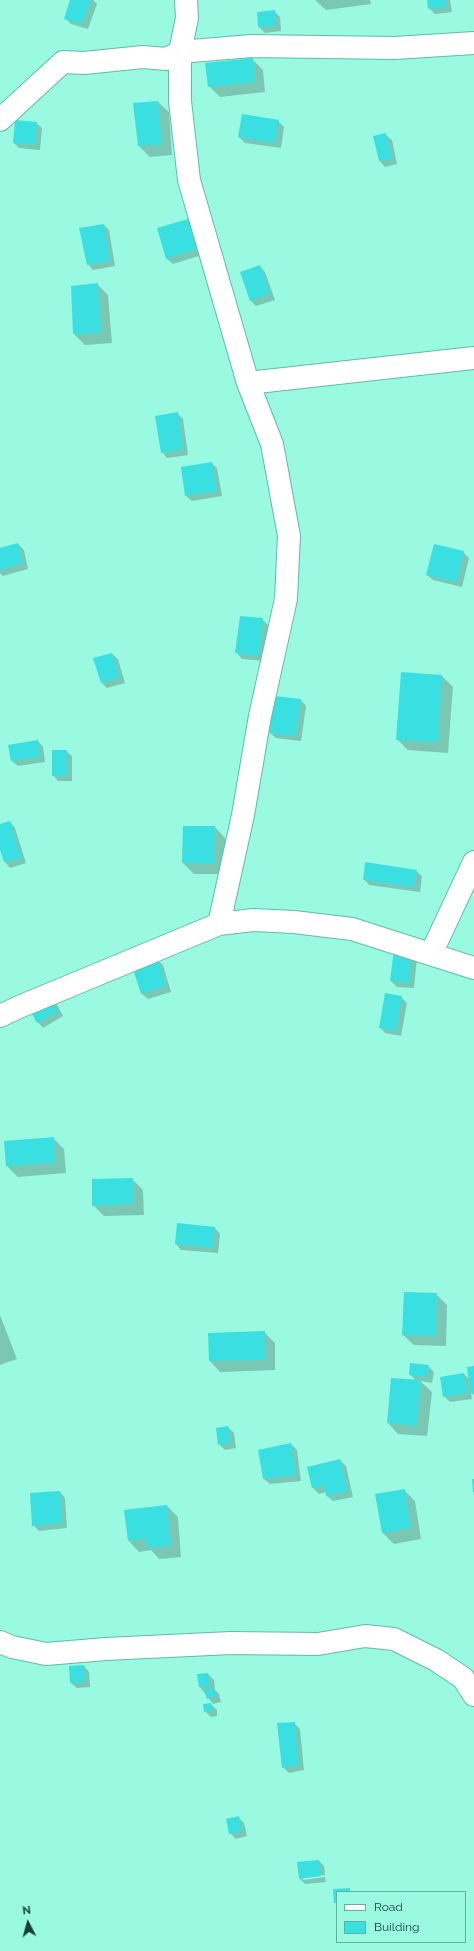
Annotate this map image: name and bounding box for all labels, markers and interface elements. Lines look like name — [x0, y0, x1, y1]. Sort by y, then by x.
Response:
legend — [336, 1891, 466, 1943]
text: Road — [374, 1900, 403, 1914]
north arrow — [8, 1903, 48, 1943]
text: N — [22, 1904, 32, 1917]
text: Building — [374, 1920, 420, 1934]

